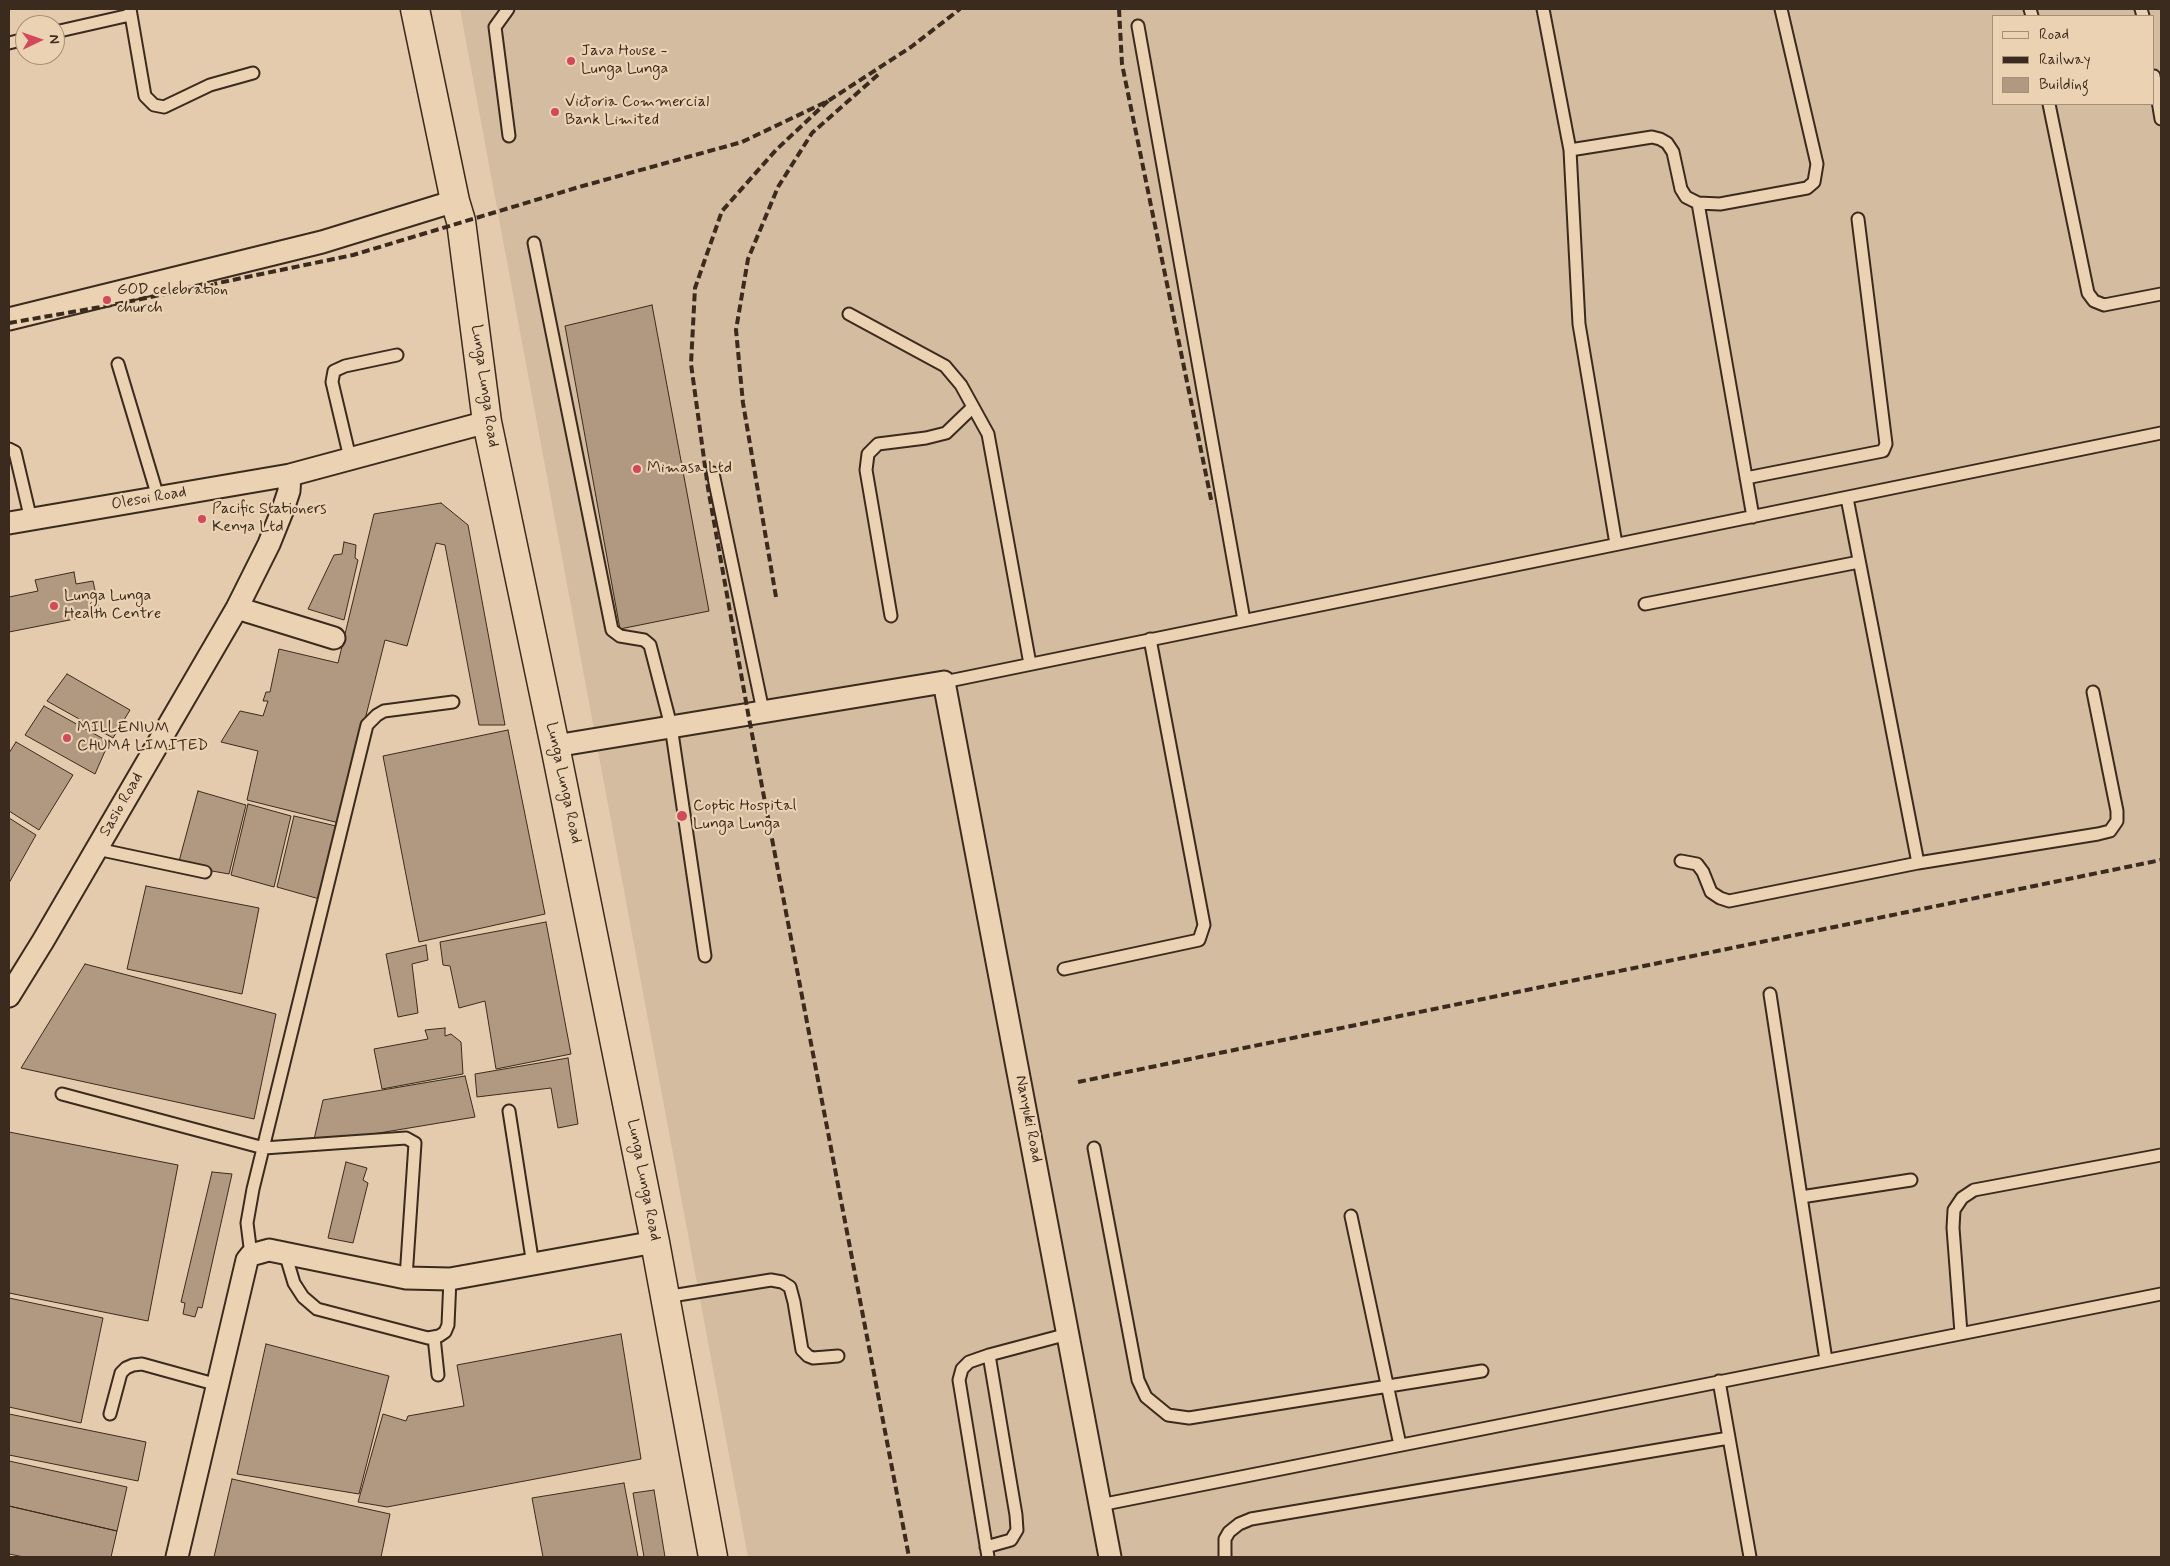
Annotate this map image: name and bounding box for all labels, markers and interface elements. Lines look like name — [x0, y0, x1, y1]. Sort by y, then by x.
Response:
north arrow — [15, 15, 65, 65]
legend — [1992, 15, 2155, 105]
text: Road — [2039, 25, 2069, 45]
text: N — [45, 34, 63, 44]
place label: Java House - Lunga Lunga — [581, 42, 668, 80]
text: Railway — [2039, 50, 2091, 70]
marker: Java House - Lunga Lunga — [565, 55, 577, 67]
text: Building — [2039, 75, 2089, 95]
place label: Victoria Commercial Bank Limited — [565, 93, 709, 131]
marker: Victoria Commercial Bank Limited — [549, 106, 561, 118]
place label: GOD celebration church — [117, 281, 228, 319]
marker: GOD celebration church — [101, 294, 113, 306]
street label: Lunga Lunga Road — [466, 323, 502, 449]
place label: Mimasa Ltd — [647, 459, 732, 479]
marker: Mimasa Ltd — [631, 463, 643, 475]
street label: Olesoi Road — [110, 483, 188, 515]
place label: Pacific Stationers Kenya Ltd — [212, 500, 327, 538]
marker: Pacific Stationers Kenya Ltd — [196, 513, 208, 525]
place label: Lunga Lunga Health Centre — [64, 587, 161, 625]
marker: Lunga Lunga Health Centre — [48, 600, 60, 612]
place label: MILLENIUM CHUMA LIMITED — [77, 719, 208, 757]
street label: Lunga Lunga Road — [541, 720, 585, 846]
marker: MILLENIUM CHUMA LIMITED — [61, 732, 73, 744]
street label: Sasio Road — [96, 770, 148, 840]
place label: Coptic Hospital Lunga Lunga — [693, 797, 796, 835]
marker: Coptic Hospital Lunga Lunga — [675, 809, 689, 823]
street label: Nanyuki Road — [1010, 1074, 1046, 1164]
street label: Lunga Lunga Road — [622, 1117, 664, 1243]

